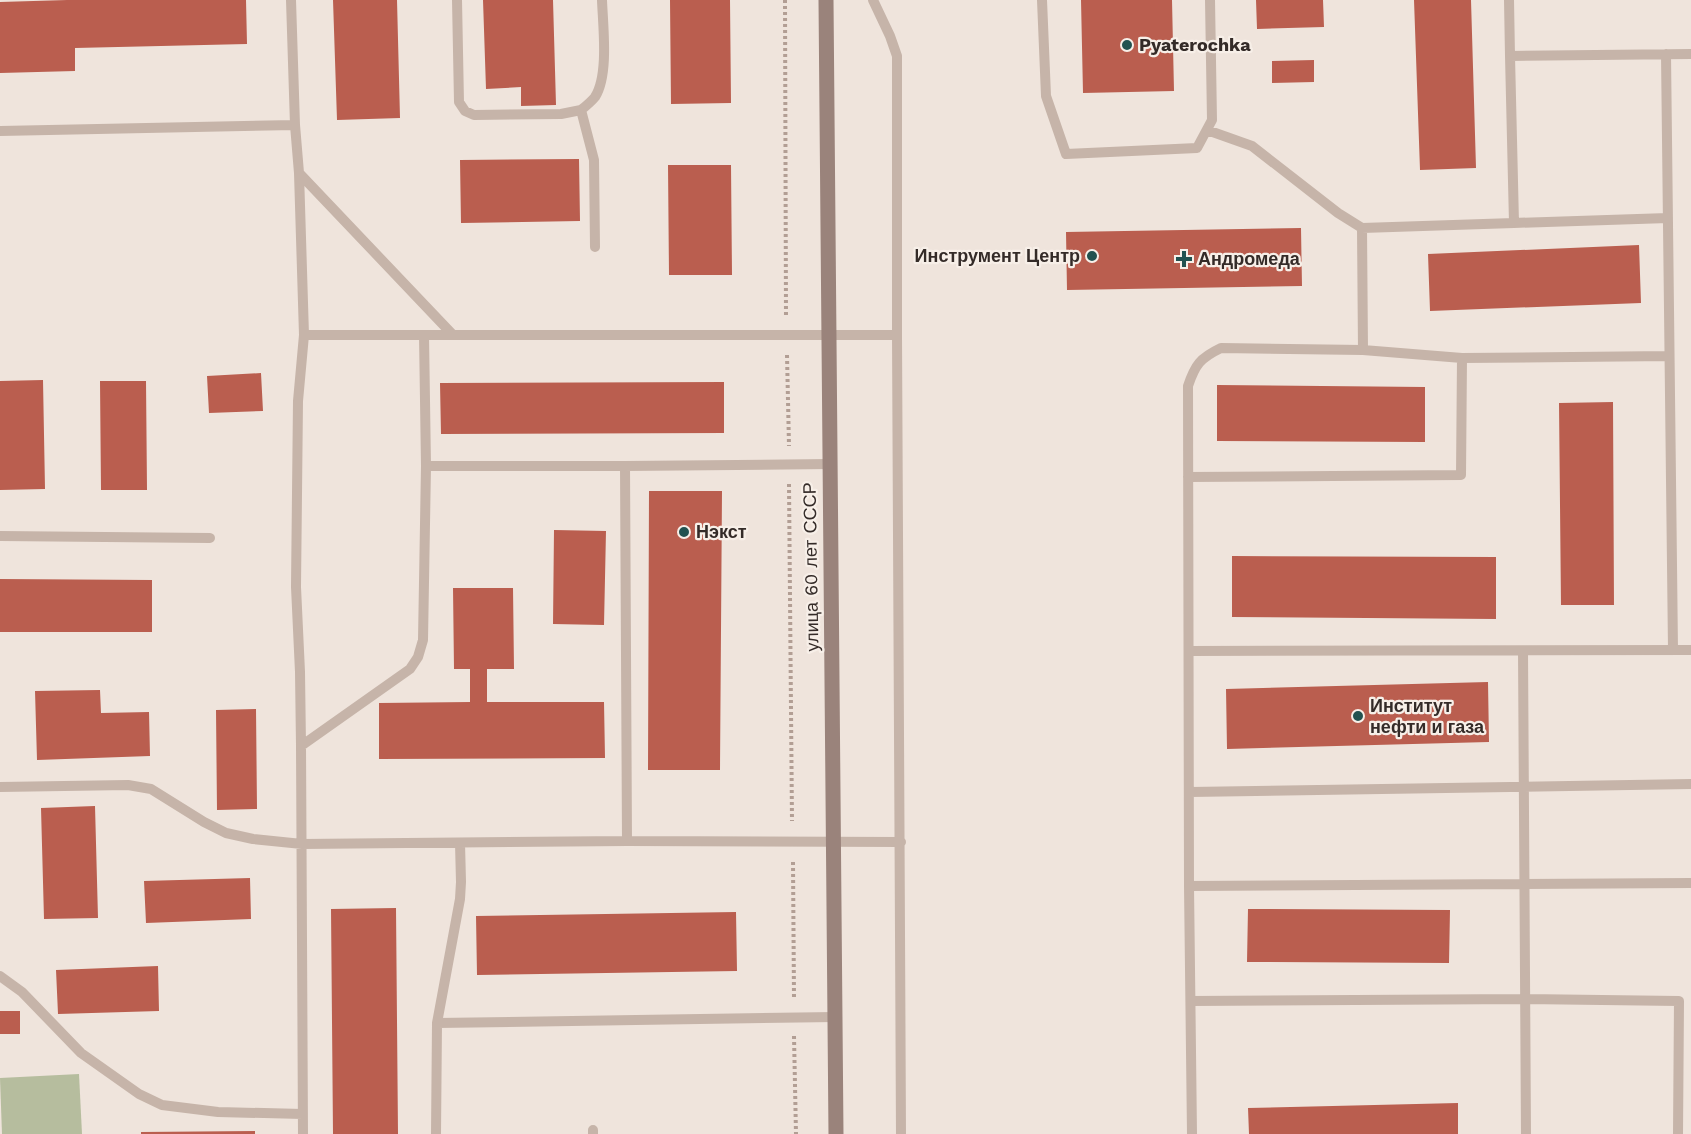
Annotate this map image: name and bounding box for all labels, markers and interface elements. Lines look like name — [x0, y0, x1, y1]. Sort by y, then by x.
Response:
place label: Pyaterochka — [1139, 34, 1251, 55]
marker: Pyaterochka — [1120, 38, 1134, 52]
place label: Инструмент Центр — [915, 245, 1080, 266]
place label: Андромеда — [1198, 248, 1301, 269]
marker: Инструмент Центр — [1085, 249, 1099, 263]
marker: Андромеда — [1175, 250, 1193, 268]
street label: улица 60 лет СССР — [799, 482, 822, 652]
place label: Нэкст — [696, 521, 747, 542]
marker: Нэкст — [677, 525, 691, 539]
place label: Институт нефти и газа — [1370, 695, 1485, 737]
marker: Институт нефти и газа — [1351, 709, 1365, 723]

